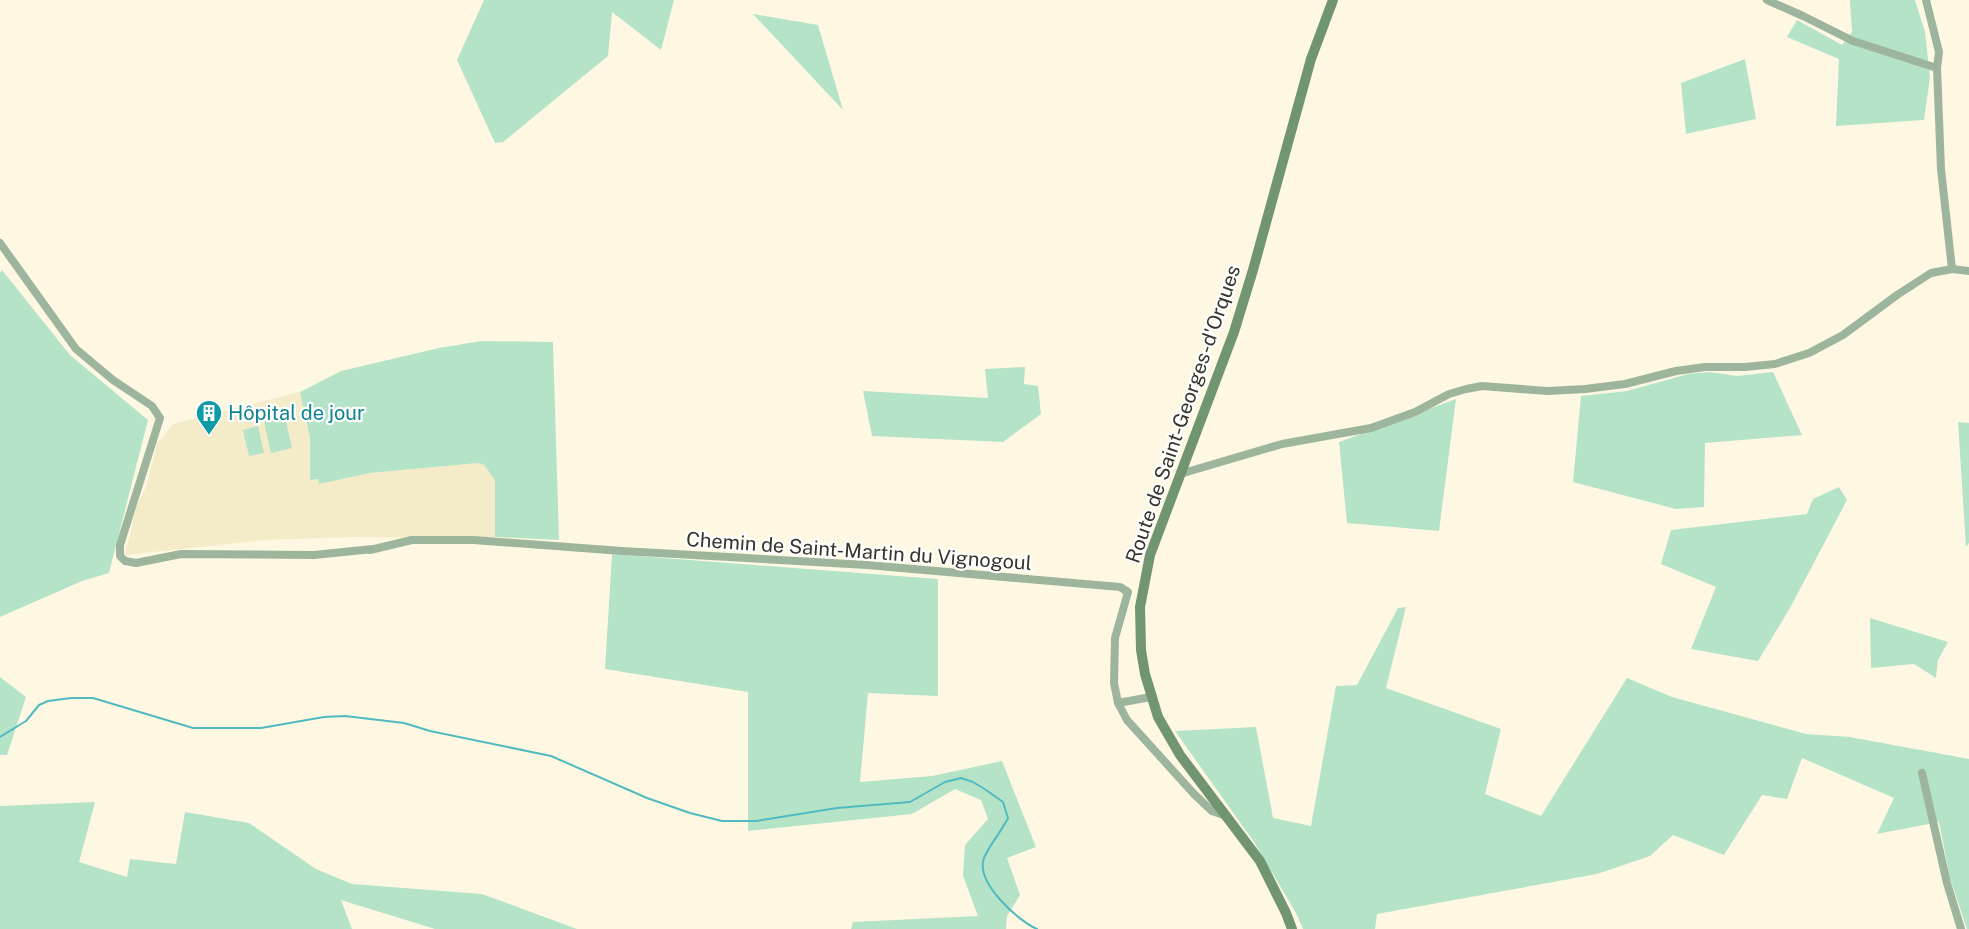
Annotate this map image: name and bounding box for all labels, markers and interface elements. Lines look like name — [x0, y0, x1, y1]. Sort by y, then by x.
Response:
street label: Route de Saint-Georges-d'Orques — [1121, 262, 1245, 566]
building icon: Hôpital de jour — [194, 398, 224, 436]
place label: Hôpital de jour — [228, 401, 365, 425]
street label: Chemin de Saint-Martin du Vignogoul — [685, 527, 1033, 575]

